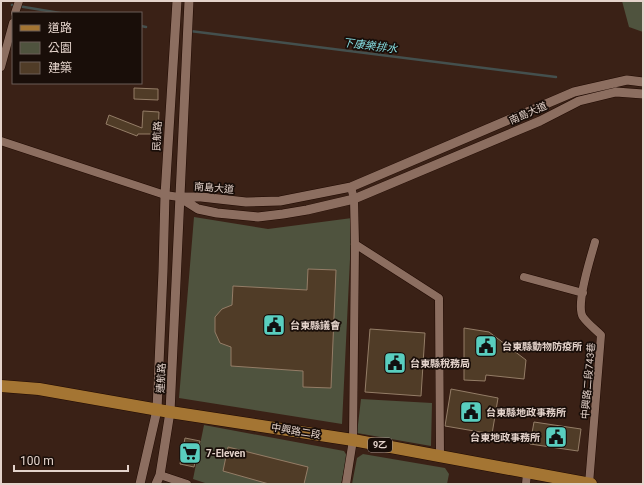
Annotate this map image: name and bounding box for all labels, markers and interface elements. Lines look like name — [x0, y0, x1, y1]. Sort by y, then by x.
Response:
legend — [12, 12, 142, 84]
text: 道路 — [48, 21, 72, 35]
water label: 下康樂排水 — [342, 36, 399, 56]
text: 公園 — [48, 41, 72, 55]
text: 建築 — [48, 61, 72, 75]
street label: 南島大道 — [507, 100, 549, 126]
street label: 民航路 — [151, 121, 163, 151]
street label: 南島大道 — [194, 181, 234, 195]
public building icon: 台東縣議會 — [261, 312, 287, 338]
place label: 台東縣議會 — [290, 320, 341, 331]
public building icon: 台東縣動物防疫所 — [473, 333, 499, 359]
place label: 台東縣動物防疫所 — [502, 341, 582, 352]
street label: 中興路二段743巷 — [579, 342, 597, 420]
public building icon: 台東縣稅務局 — [382, 350, 408, 376]
place label: 台東縣稅務局 — [410, 358, 470, 369]
street label: 連航路 — [155, 363, 167, 393]
public building icon: 台東縣地政事務所 — [458, 399, 484, 425]
place label: 台東縣地政事務所 — [486, 407, 566, 418]
street label: 中興路二段 — [270, 422, 322, 440]
public building icon: 台東地政事務所 — [543, 424, 569, 450]
place label: 台東地政事務所 — [470, 432, 540, 443]
road number: 9乙 — [368, 438, 392, 452]
supermarket icon: 7-Eleven — [177, 440, 203, 466]
scale bar — [14, 447, 128, 473]
place label: 7-Eleven — [206, 448, 246, 459]
text: 100 m — [20, 454, 54, 468]

